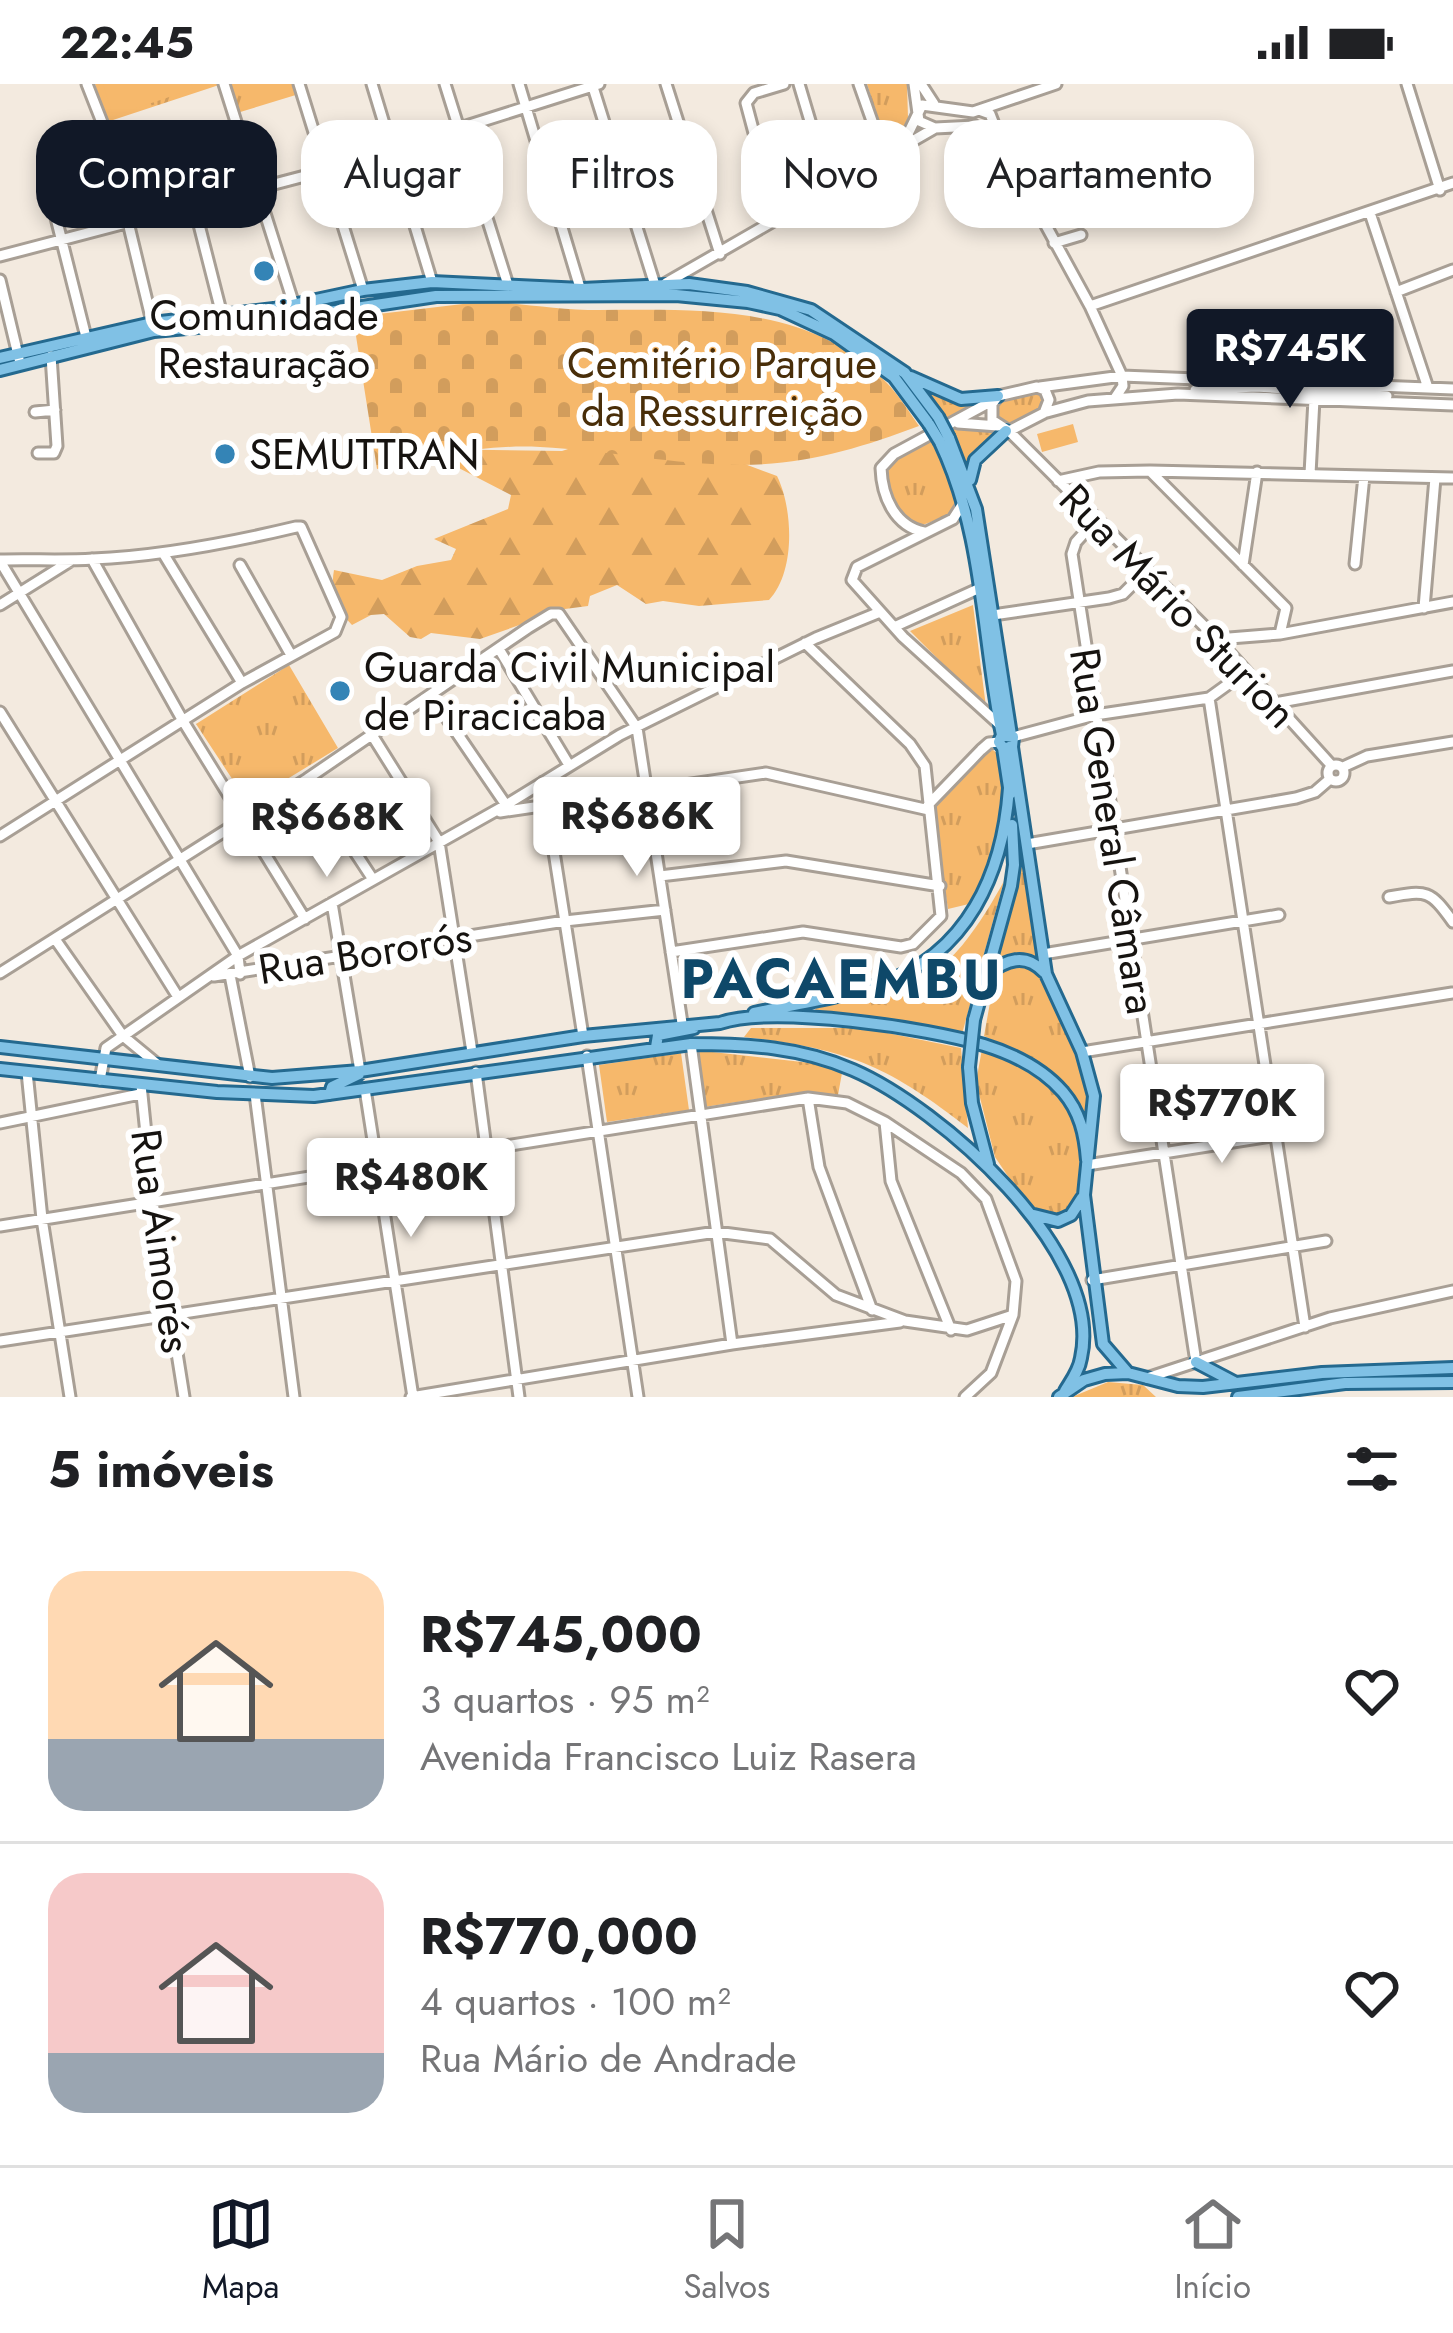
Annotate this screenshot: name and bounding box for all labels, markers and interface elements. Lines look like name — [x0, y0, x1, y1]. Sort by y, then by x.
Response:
text: 22:45 — [60, 10, 194, 75]
chip: Comprar — [36, 120, 277, 228]
chip: Alugar — [301, 120, 503, 228]
chip: Filtros — [527, 120, 717, 228]
chip: Novo — [741, 120, 920, 228]
chip: Apartamento — [944, 120, 1254, 228]
marker: Comunidade Restauração — [251, 258, 277, 284]
place label: Comunidade Restauração — [149, 285, 379, 394]
pin: R$745K — [1192, 309, 1388, 411]
text: R$745K — [1214, 319, 1366, 376]
park label: Cemitério Parque da Ressurreição — [567, 333, 877, 442]
place label: SEMUTTRAN — [249, 424, 480, 485]
marker: SEMUTTRAN — [212, 441, 238, 467]
street label: Rua Mário Sturion — [1045, 470, 1311, 742]
place label: Guarda Civil Municipal de Piracicaba — [364, 637, 775, 746]
street label: Rua General Câmara — [1054, 644, 1172, 1018]
marker: Guarda Civil Municipal de Piracicaba — [327, 678, 353, 704]
pin: R$686K — [539, 777, 735, 879]
pin: R$668K — [229, 778, 425, 880]
text: R$686K — [560, 787, 714, 844]
text: R$668K — [250, 788, 404, 845]
street label: Rua Bororós — [254, 906, 476, 1000]
district label: PACAEMBU — [680, 940, 1004, 1018]
pin: R$770K — [1124, 1064, 1320, 1166]
text: R$770K — [1147, 1074, 1297, 1131]
street label: Rua Aimorés — [115, 1125, 207, 1357]
pin: R$480K — [313, 1138, 509, 1240]
text: R$480K — [334, 1148, 488, 1205]
text: 5 imóveis — [48, 1432, 274, 1506]
icon: filters — [1339, 1436, 1405, 1502]
text: R$745,000 — [420, 1597, 702, 1671]
icon: home — [144, 1619, 288, 1763]
icon: heart — [1339, 1658, 1405, 1724]
text: 3 quartos · 95 m² — [420, 1671, 709, 1728]
text: Avenida Francisco Luiz Rasera — [420, 1728, 917, 1785]
text: R$770,000 — [420, 1899, 698, 1973]
icon: home — [144, 1921, 288, 2065]
icon: heart — [1339, 1960, 1405, 2026]
text: 4 quartos · 100 m² — [420, 1973, 731, 2030]
text: Rua Mário de Andrade — [420, 2030, 797, 2087]
tab: Mapa — [202, 2191, 279, 2310]
tab: Salvos — [684, 2191, 770, 2310]
tab: Início — [1175, 2191, 1251, 2310]

